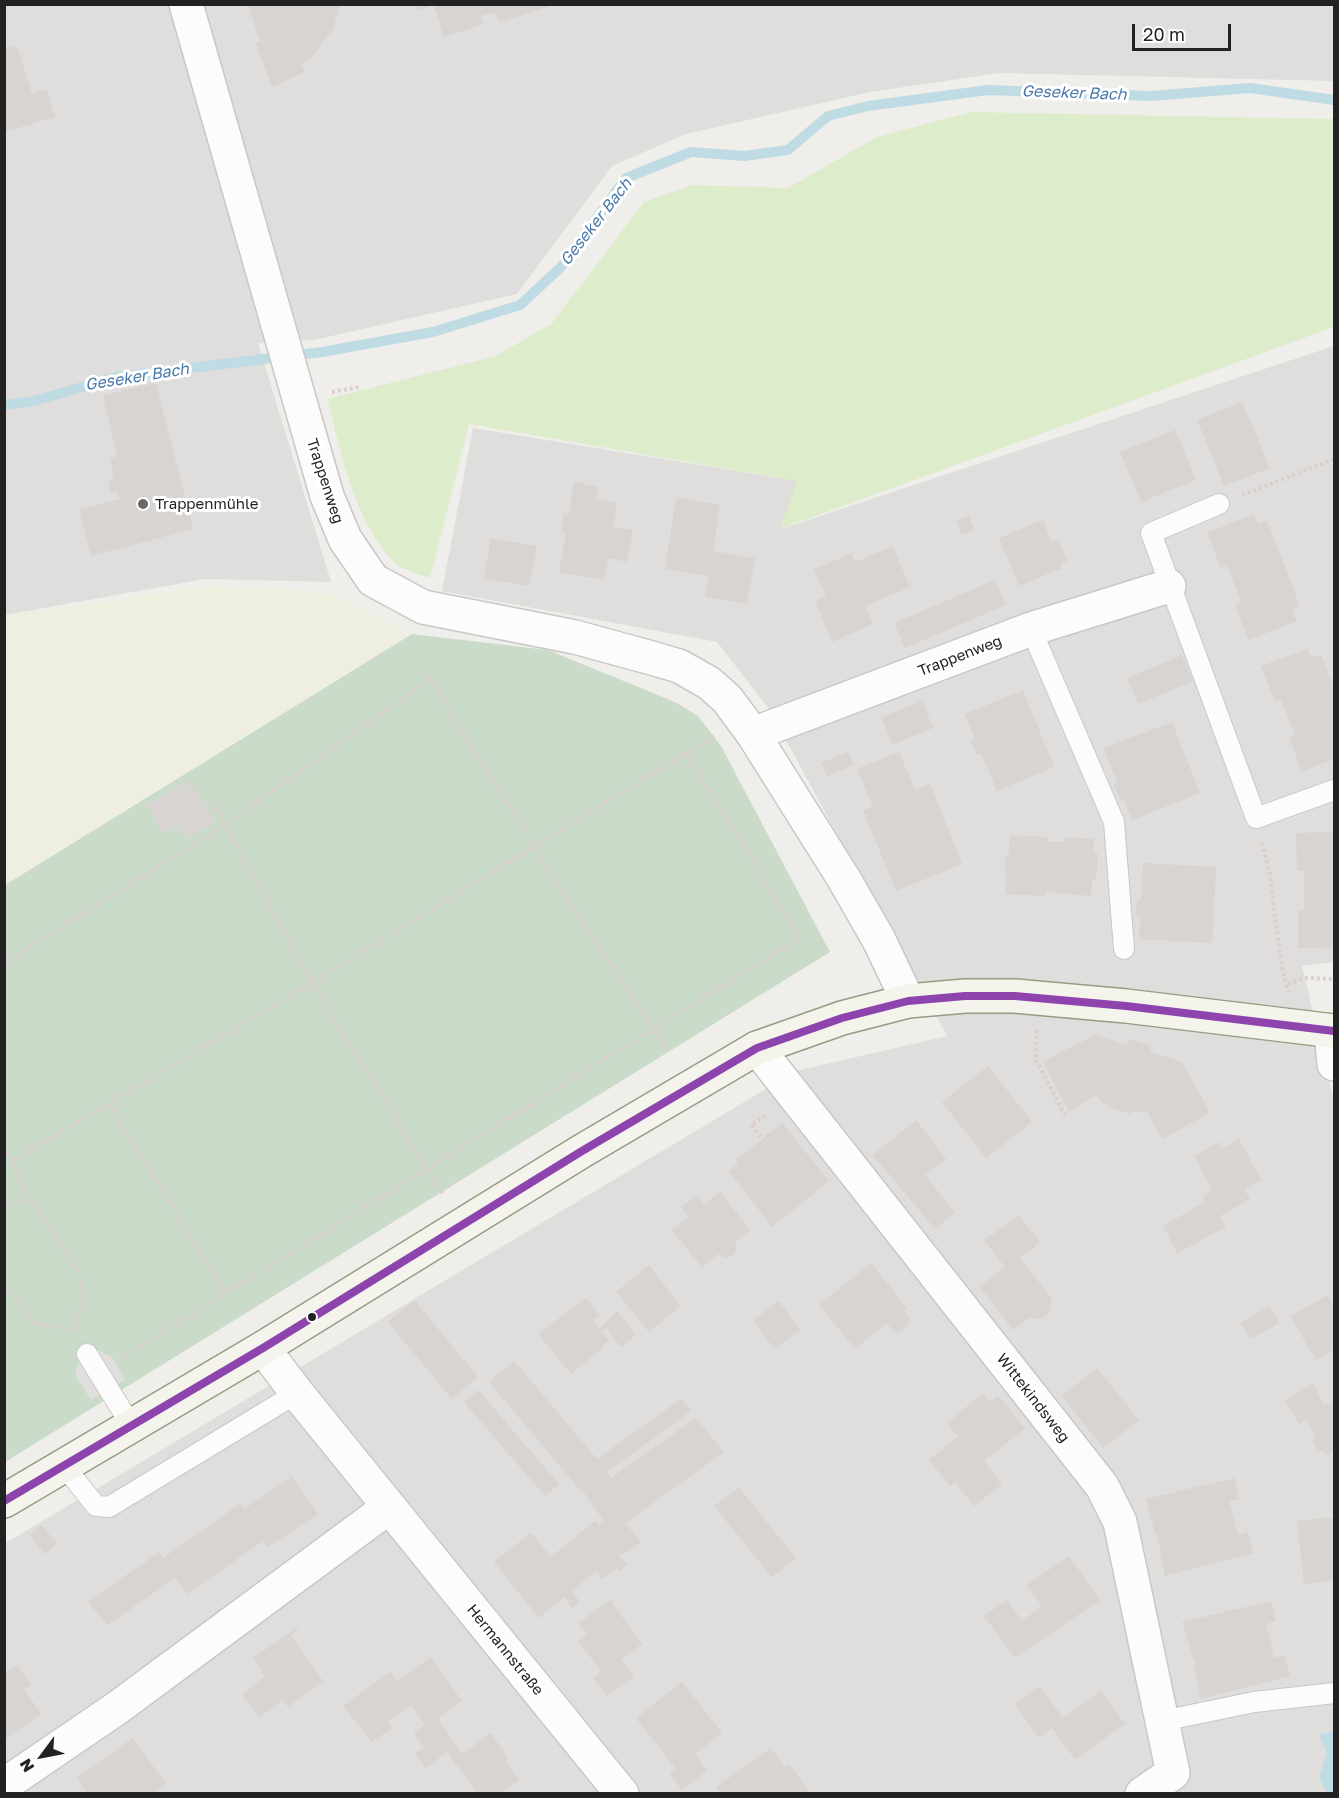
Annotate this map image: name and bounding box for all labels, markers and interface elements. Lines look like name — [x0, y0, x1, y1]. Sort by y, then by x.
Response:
scale bar — [1135, 12, 1234, 50]
text: 20 m — [1143, 23, 1185, 45]
water label: Geseker Bach — [1021, 82, 1127, 104]
water label: Geseker Bach — [556, 175, 636, 269]
water label: Geseker Bach — [84, 359, 190, 395]
street label: Trappenweg — [303, 436, 347, 526]
place label: Trappenmühle — [155, 495, 258, 513]
marker: Trappenmühle — [136, 497, 150, 511]
street label: Trappenweg — [916, 632, 1004, 680]
unlabelled marker — [306, 1311, 318, 1323]
street label: Wittekindsweg — [993, 1350, 1073, 1446]
street label: Hermannstraße — [463, 1601, 547, 1699]
north arrow — [12, 1726, 72, 1786]
text: N — [15, 1755, 38, 1776]

